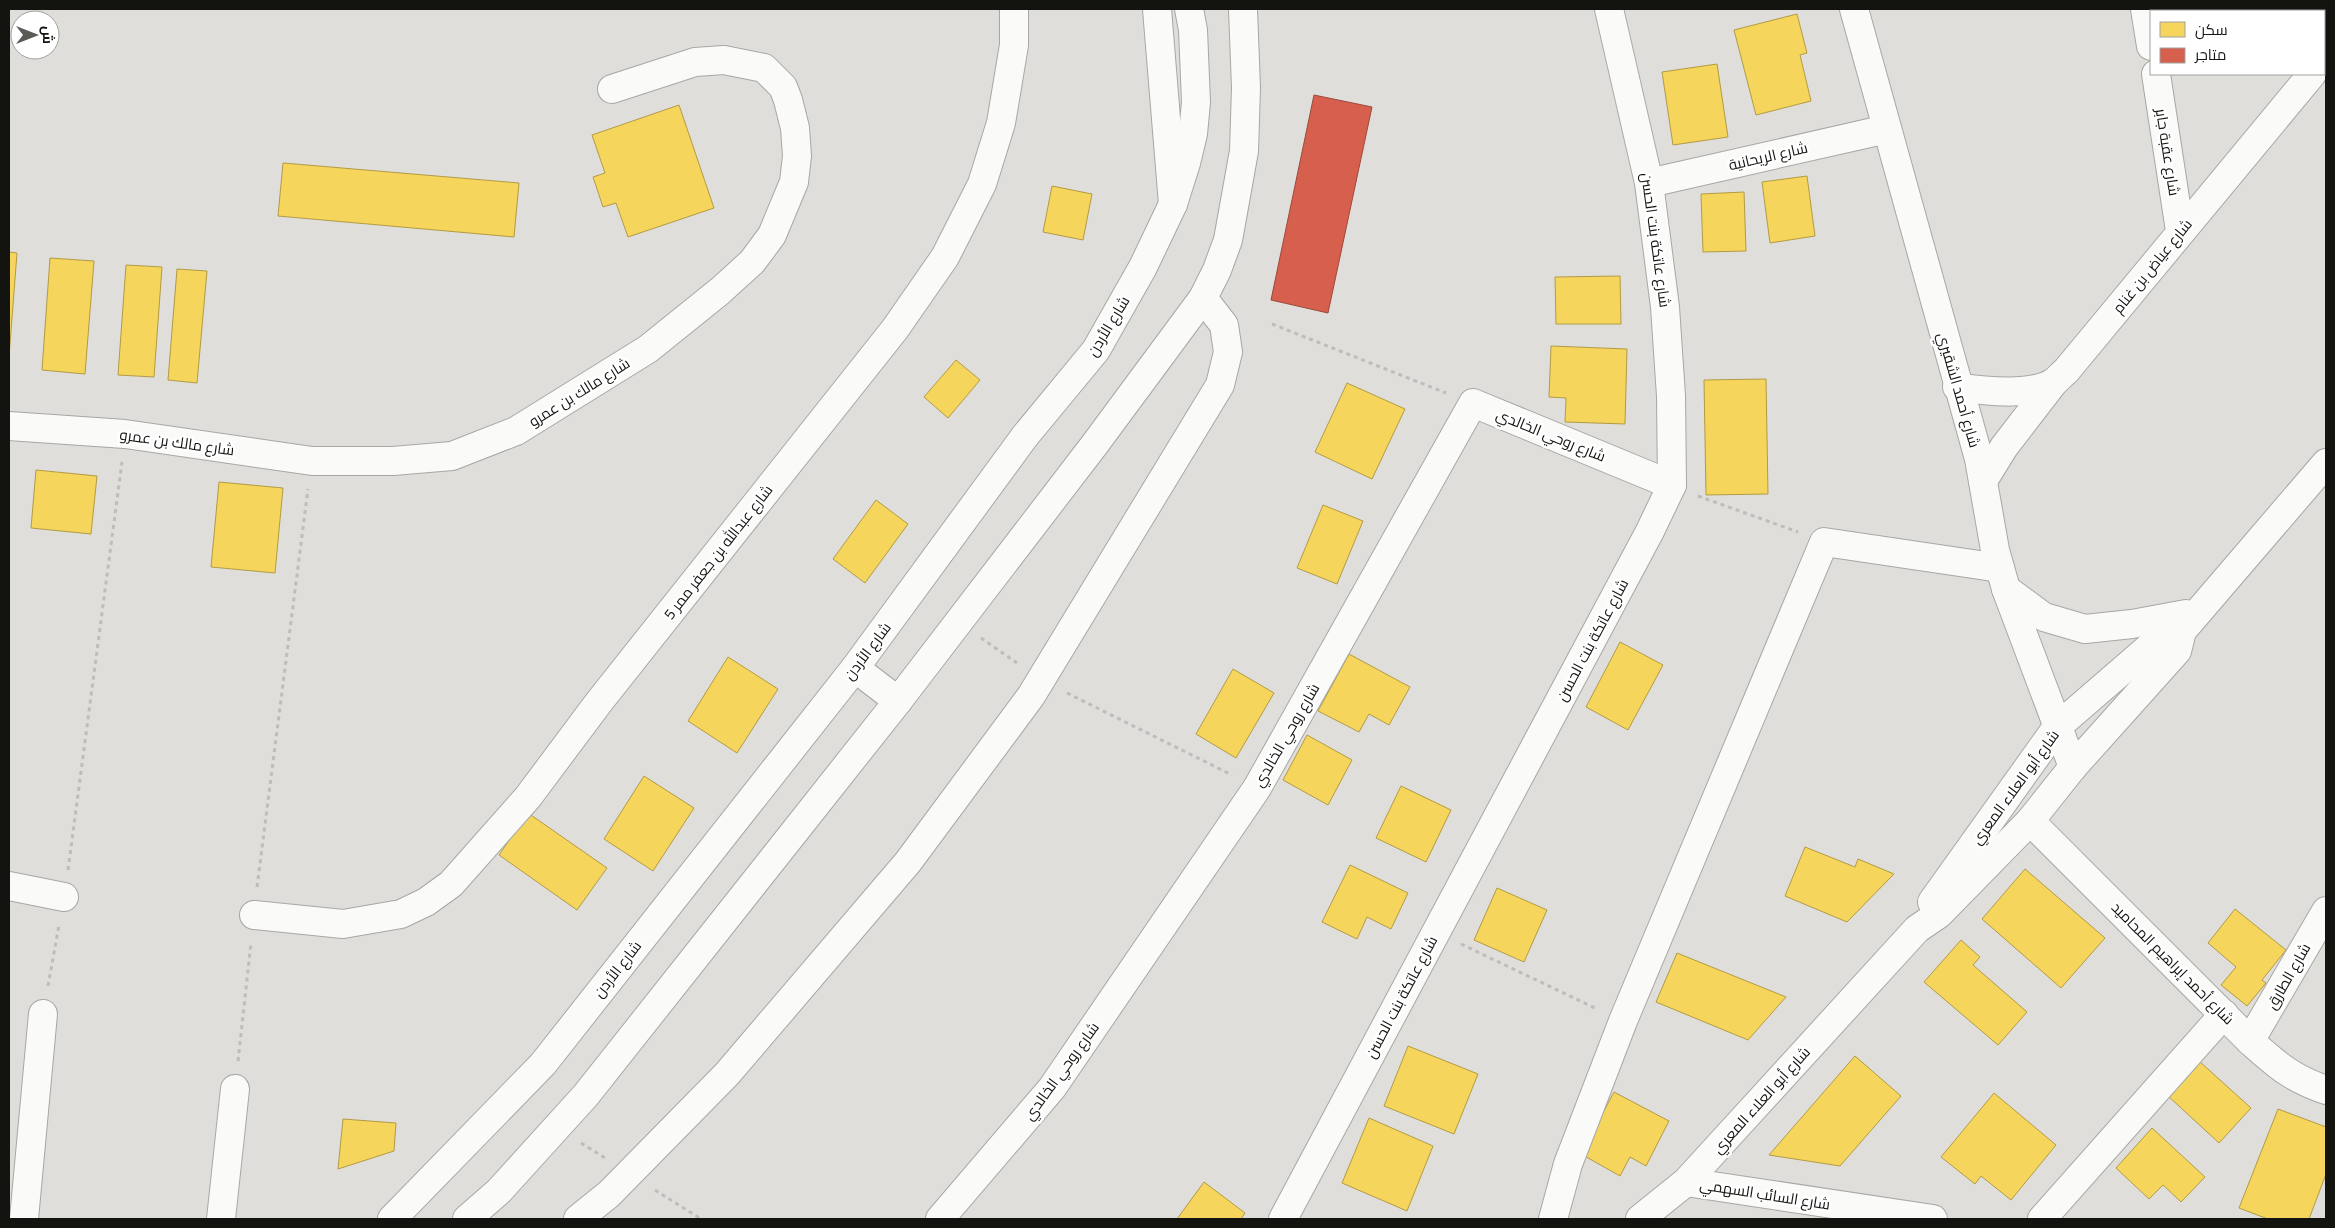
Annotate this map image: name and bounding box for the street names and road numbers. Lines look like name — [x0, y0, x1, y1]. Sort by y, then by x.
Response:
street label: شارع عقبة جابر — [2147, 105, 2189, 198]
street label: شارع الريحانية — [1725, 133, 1811, 179]
street label: شارع عاتكة بنت الحسن — [1632, 171, 1680, 309]
street label: شارع عياض بن غنام — [2104, 212, 2200, 320]
street label: شارع الأردن — [1078, 290, 1138, 362]
street label: شارع أحمد الشقيري — [1929, 329, 1989, 451]
street label: شارع مالك بن عمرو — [522, 349, 636, 435]
street label: شارع روحي الخالدي — [1492, 400, 1610, 470]
street label: شارع مالك بن عمرو — [118, 420, 236, 464]
street label: شارع عبدالله بن جعفر ممر 5 — [656, 478, 780, 626]
street label: شارع عاتكة بنت الحسن — [1547, 573, 1637, 707]
street label: شارع الأردن — [835, 615, 899, 687]
street label: شارع روحي الخالدي — [1244, 677, 1328, 793]
street label: شارع أبو العلاء المعري — [1963, 723, 2067, 851]
street label: شارع أحمد إبراهيم المحاميد — [2104, 894, 2242, 1032]
street label: شارع عاتكة بنت الحسن — [1356, 930, 1446, 1064]
street label: شارع الأردن — [585, 934, 649, 1004]
street label: شارع الطارق — [2257, 937, 2319, 1015]
street label: شارع روحي الخالدي — [1015, 1015, 1107, 1127]
street label: شارع أبو العلاء المعري — [1704, 1039, 1818, 1161]
street label: شارع السائب السهمي — [1698, 1169, 1832, 1219]

